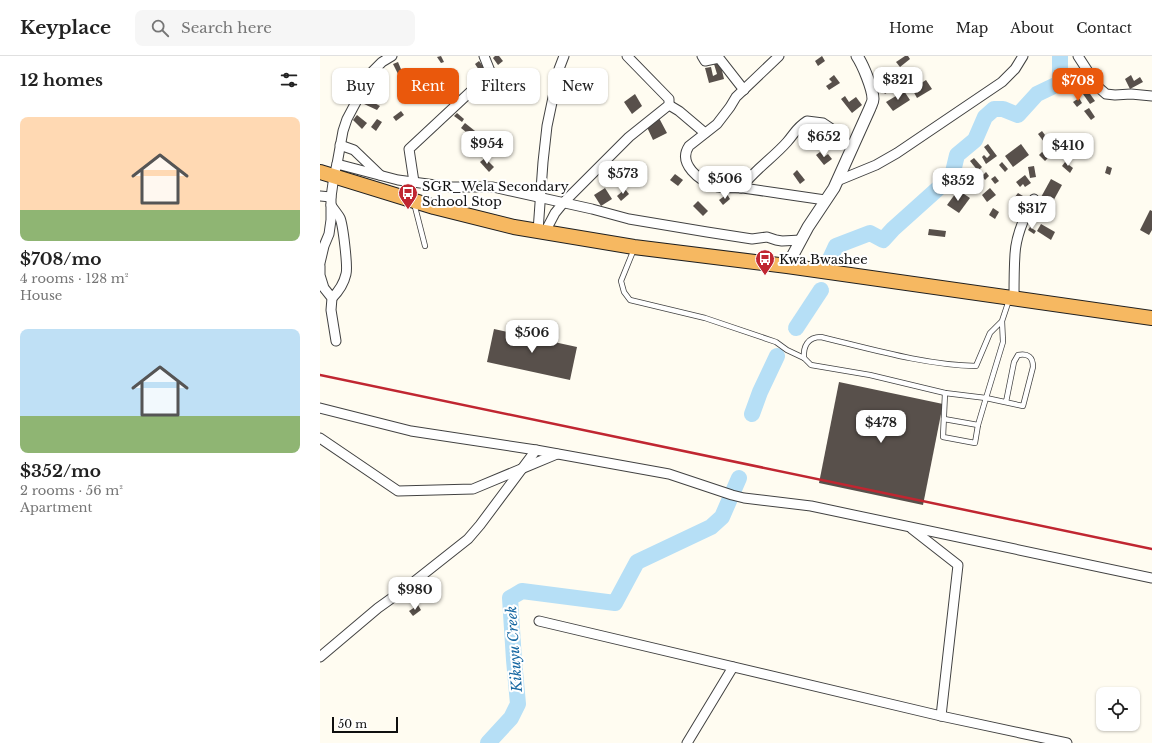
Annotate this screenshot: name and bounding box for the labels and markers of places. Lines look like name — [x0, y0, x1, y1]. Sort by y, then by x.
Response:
pin: $321 — [874, 67, 922, 101]
pin: $708 — [1054, 68, 1102, 102]
pin: $652 — [800, 124, 848, 158]
pin: $954 — [463, 131, 511, 165]
pin: $410 — [1044, 133, 1092, 167]
pin: $573 — [599, 161, 647, 195]
pin: $506 — [701, 166, 749, 200]
pin: $352 — [934, 168, 982, 202]
place label: SGR_Wela Secondary School Stop — [422, 178, 570, 210]
bus stop icon: SGR_Wela Secondary School Stop — [397, 182, 419, 210]
pin: $317 — [1008, 196, 1056, 230]
bus stop icon: Kwa Bwashee — [754, 248, 776, 276]
place label: Kwa Bwashee — [779, 251, 868, 268]
pin: $506 — [508, 320, 556, 354]
pin: $478 — [857, 410, 905, 444]
pin: $980 — [391, 577, 439, 611]

